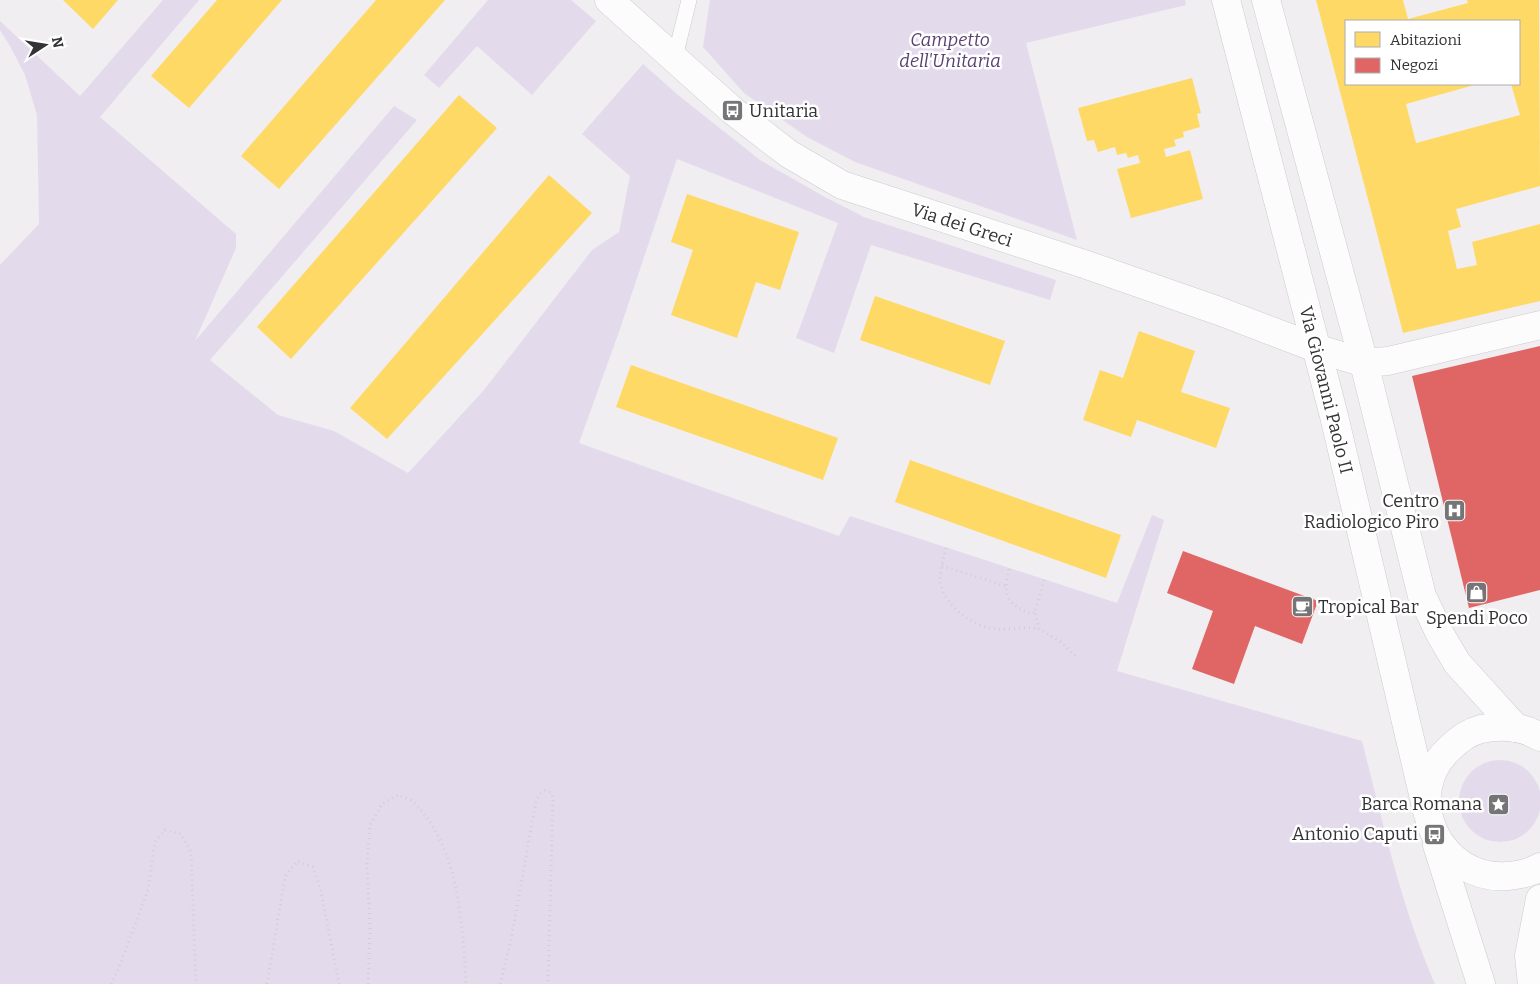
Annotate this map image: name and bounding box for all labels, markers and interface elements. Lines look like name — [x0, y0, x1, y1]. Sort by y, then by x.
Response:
north arrow — [20, 20, 70, 70]
legend — [1345, 20, 1520, 85]
park label: Campetto dell'Unitaria — [899, 29, 1001, 72]
text: Abitazioni — [1390, 31, 1462, 49]
text: N — [48, 35, 67, 50]
text: Negozi — [1390, 56, 1439, 74]
bus stop icon: Unitaria — [721, 99, 745, 123]
place label: Unitaria — [749, 100, 818, 122]
street label: Via dei Greci — [909, 198, 1015, 252]
street label: Via Giovanni Paolo II — [1295, 304, 1357, 476]
place label: Centro Radiologico Piro — [1304, 490, 1439, 533]
hospital icon: Centro Radiologico Piro — [1443, 499, 1467, 523]
shop icon: Spendi Poco — [1465, 581, 1489, 605]
cafe icon: Tropical Bar — [1290, 595, 1314, 619]
place label: Tropical Bar — [1318, 596, 1419, 618]
place label: Spendi Poco — [1426, 607, 1528, 629]
place icon: Barca Romana — [1486, 792, 1510, 816]
place label: Barca Romana — [1361, 793, 1482, 815]
bus stop icon: Antonio Caputi — [1422, 822, 1446, 846]
place label: Antonio Caputi — [1292, 823, 1418, 845]

